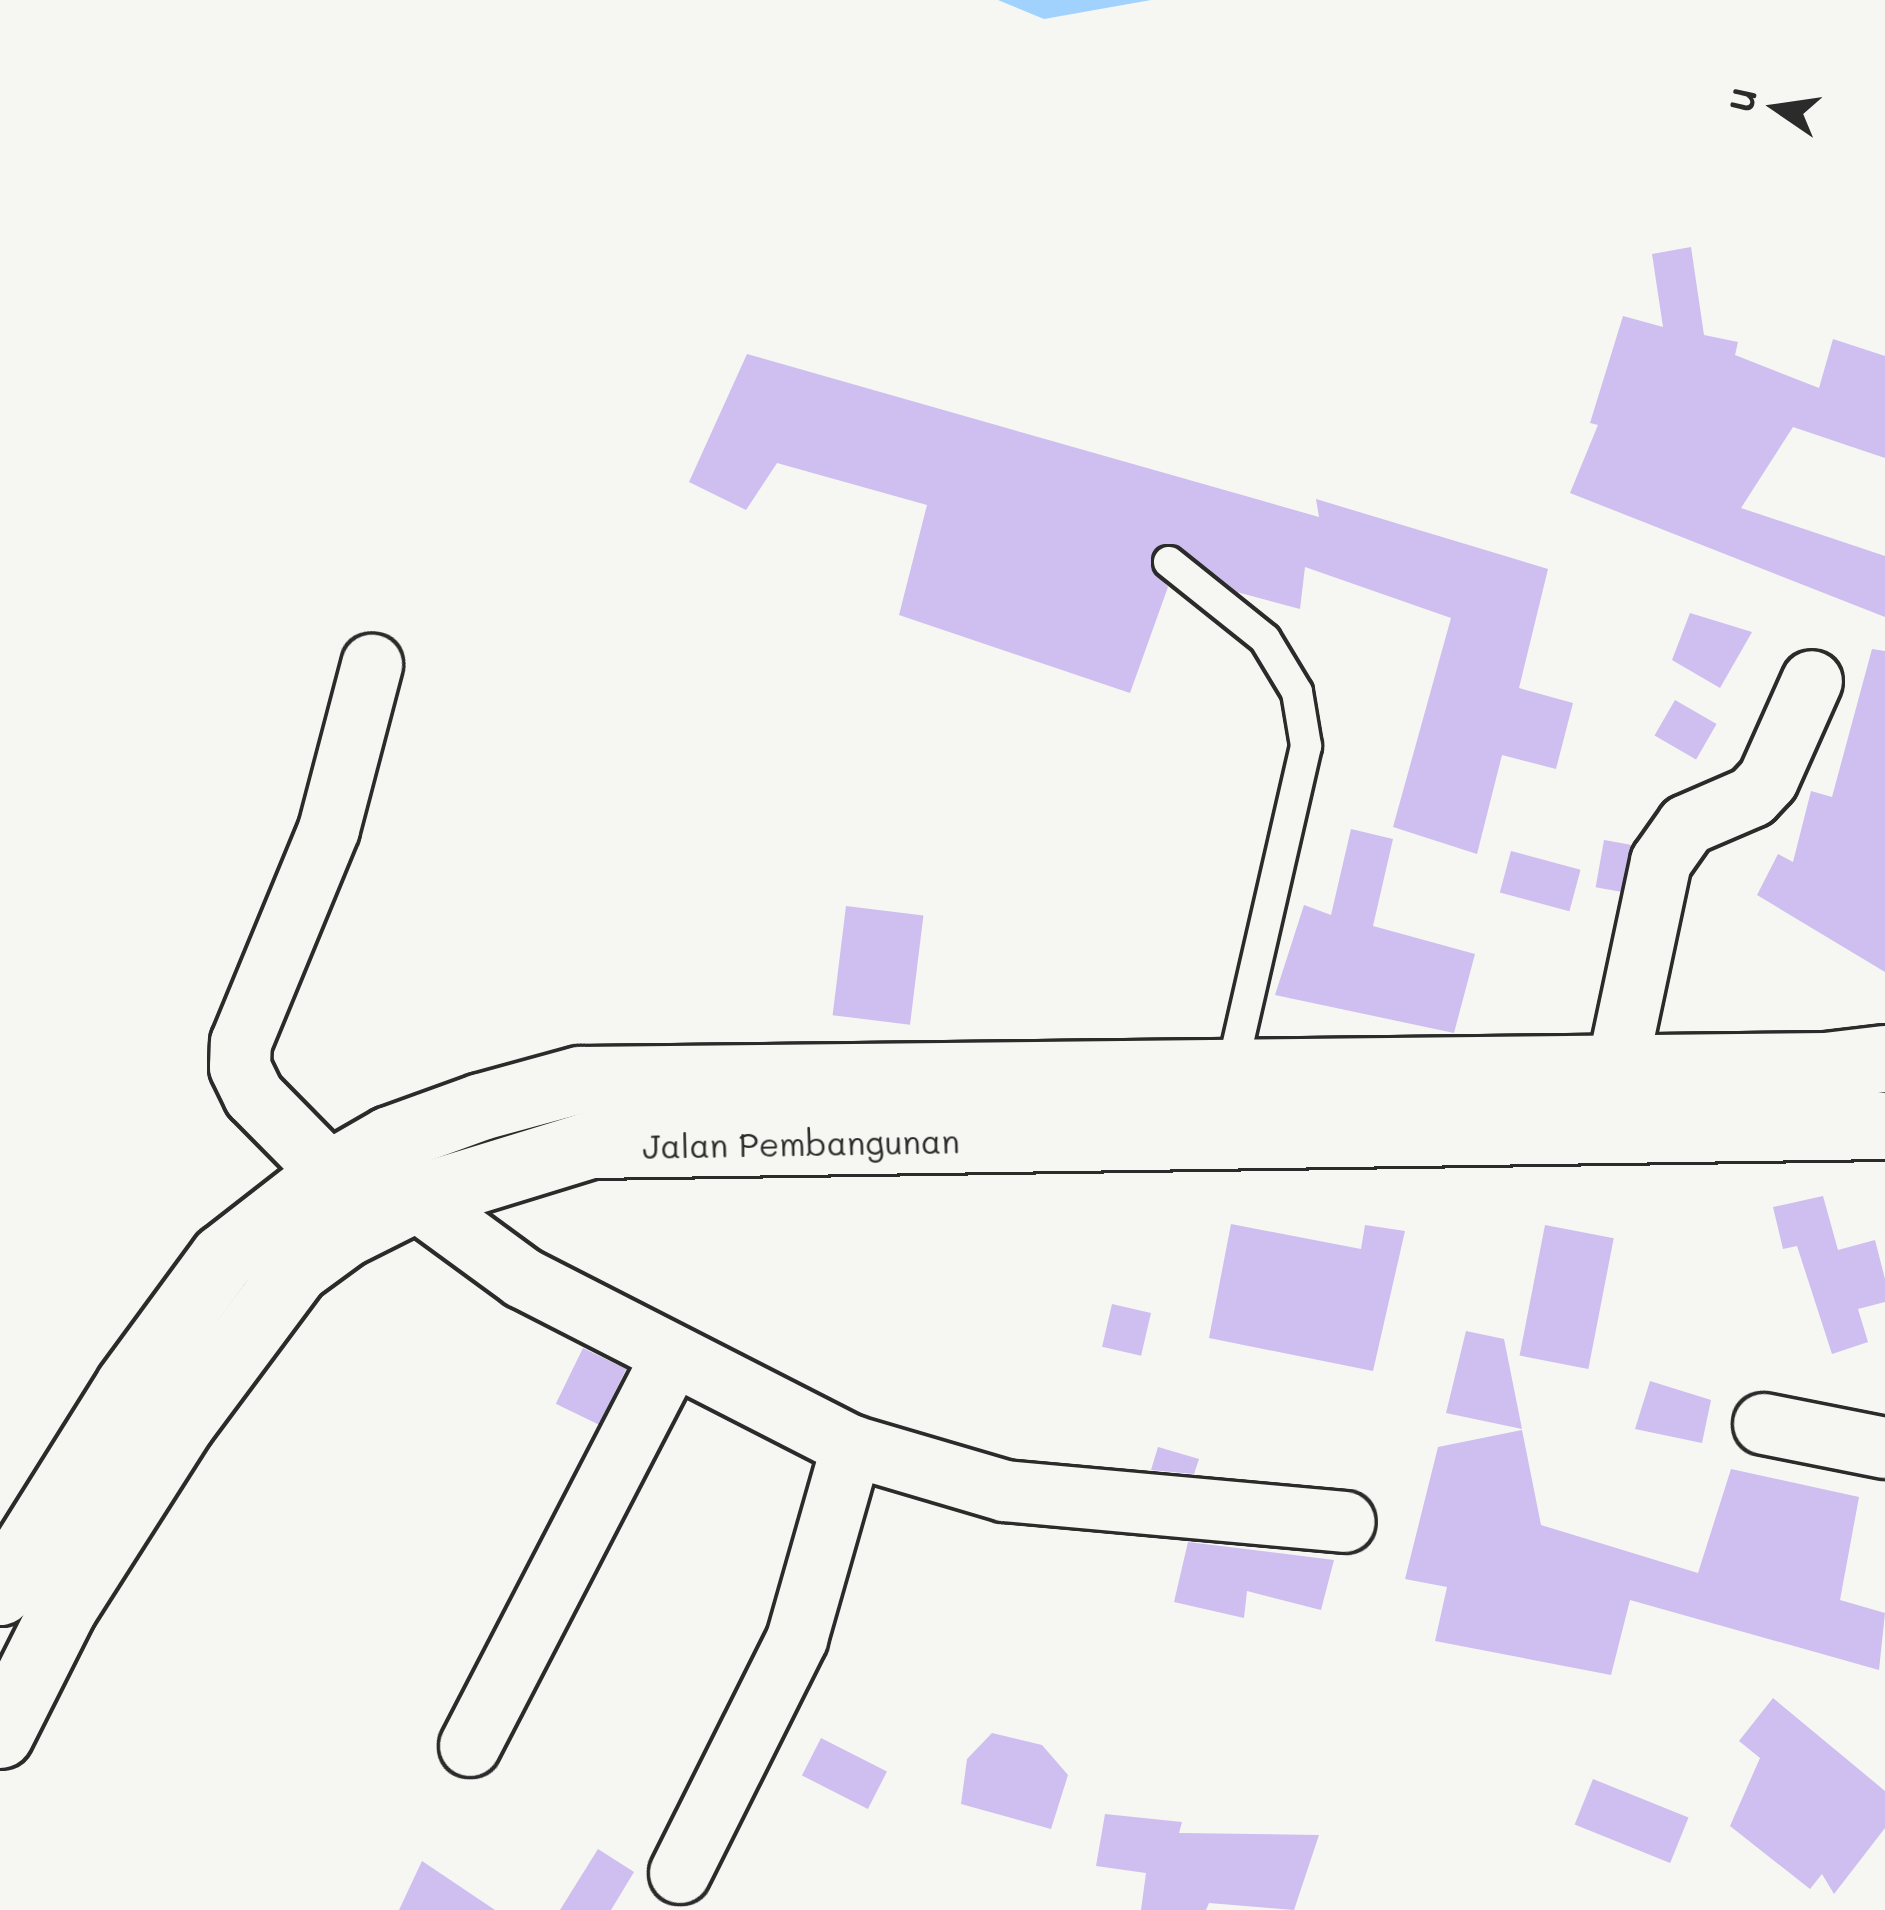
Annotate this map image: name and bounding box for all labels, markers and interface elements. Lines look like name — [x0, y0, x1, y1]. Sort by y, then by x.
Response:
north arrow — [1717, 48, 1837, 168]
text: U — [1718, 84, 1765, 116]
street label: Jalan Pembangunan — [642, 1120, 960, 1166]

